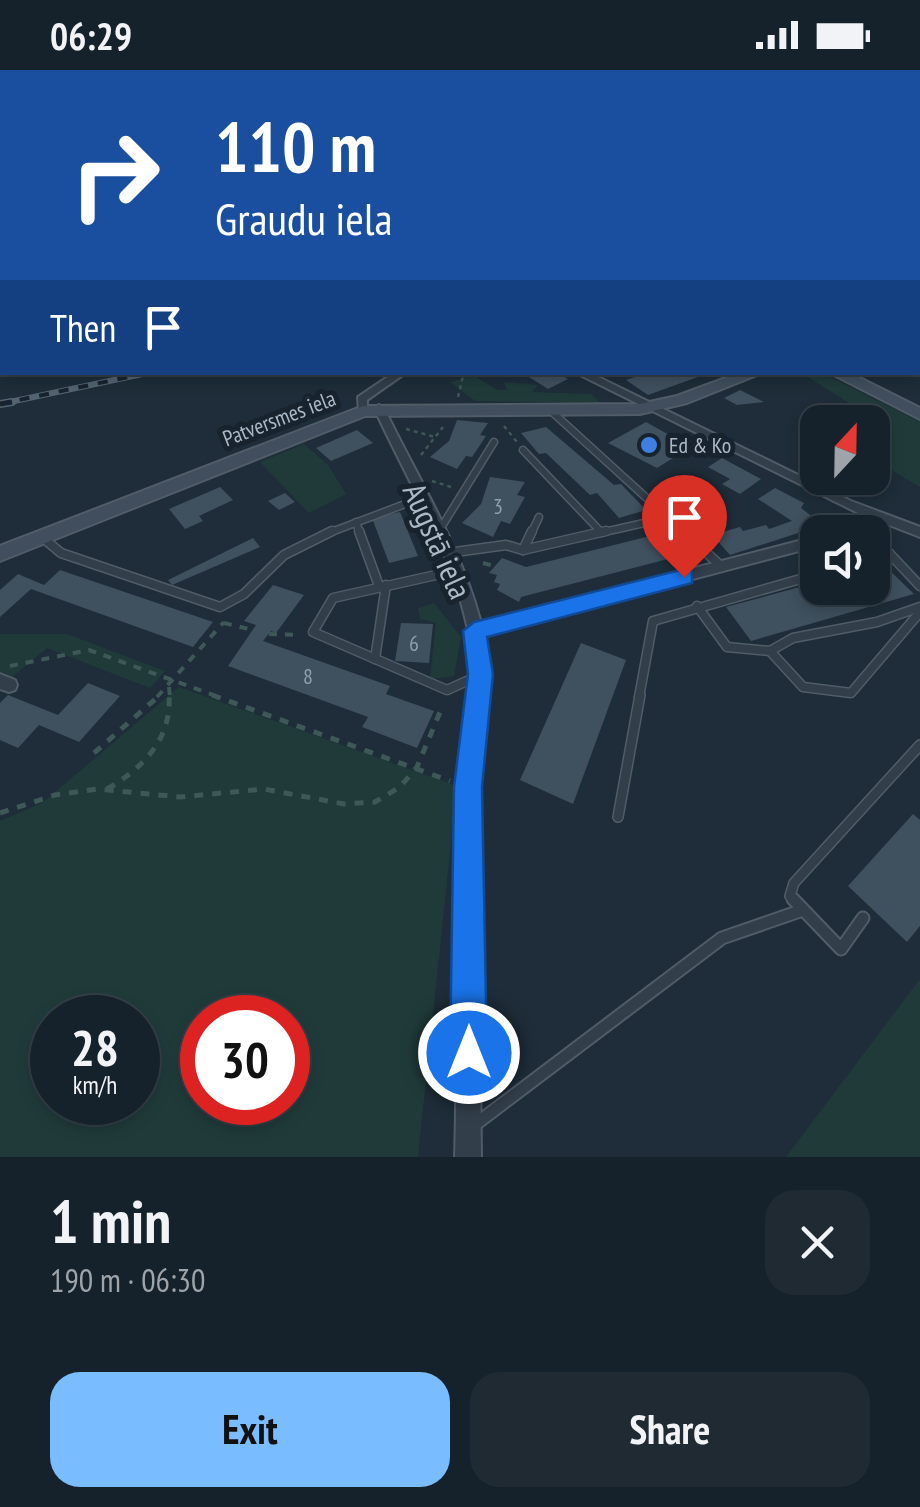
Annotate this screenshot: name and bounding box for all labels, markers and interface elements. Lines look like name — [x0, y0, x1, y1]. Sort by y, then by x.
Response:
text: 06:29 — [50, 11, 132, 60]
text: 110 m — [215, 101, 376, 191]
icon: right — [50, 110, 180, 240]
text: Graudu iela — [215, 189, 392, 247]
icon: arrive — [136, 300, 191, 355]
text: Then — [50, 303, 116, 352]
street label: Patversmes iela — [219, 384, 339, 452]
north arrow — [800, 405, 890, 495]
map controls — [800, 405, 890, 605]
place label: Ed & Ko — [669, 431, 731, 459]
marker: Ed & Ko — [638, 434, 660, 456]
pin — [642, 475, 727, 578]
street label: Augstā iela — [394, 476, 482, 605]
icon: arrive — [657, 490, 712, 545]
house number: 3 — [493, 492, 503, 520]
button: sound — [800, 515, 890, 605]
house number: 6 — [409, 629, 419, 657]
house number: 8 — [303, 662, 313, 690]
speed limit sign: 30 — [180, 995, 310, 1125]
position arrow — [417, 1001, 521, 1105]
text: 28 — [71, 1015, 119, 1080]
text: km/h — [73, 1069, 117, 1101]
text: 1 min — [50, 1182, 171, 1260]
button: close — [765, 1190, 870, 1295]
text: 190 m · 06:30 — [50, 1259, 205, 1301]
button: Exit — [50, 1372, 450, 1487]
button: Share — [470, 1372, 870, 1487]

